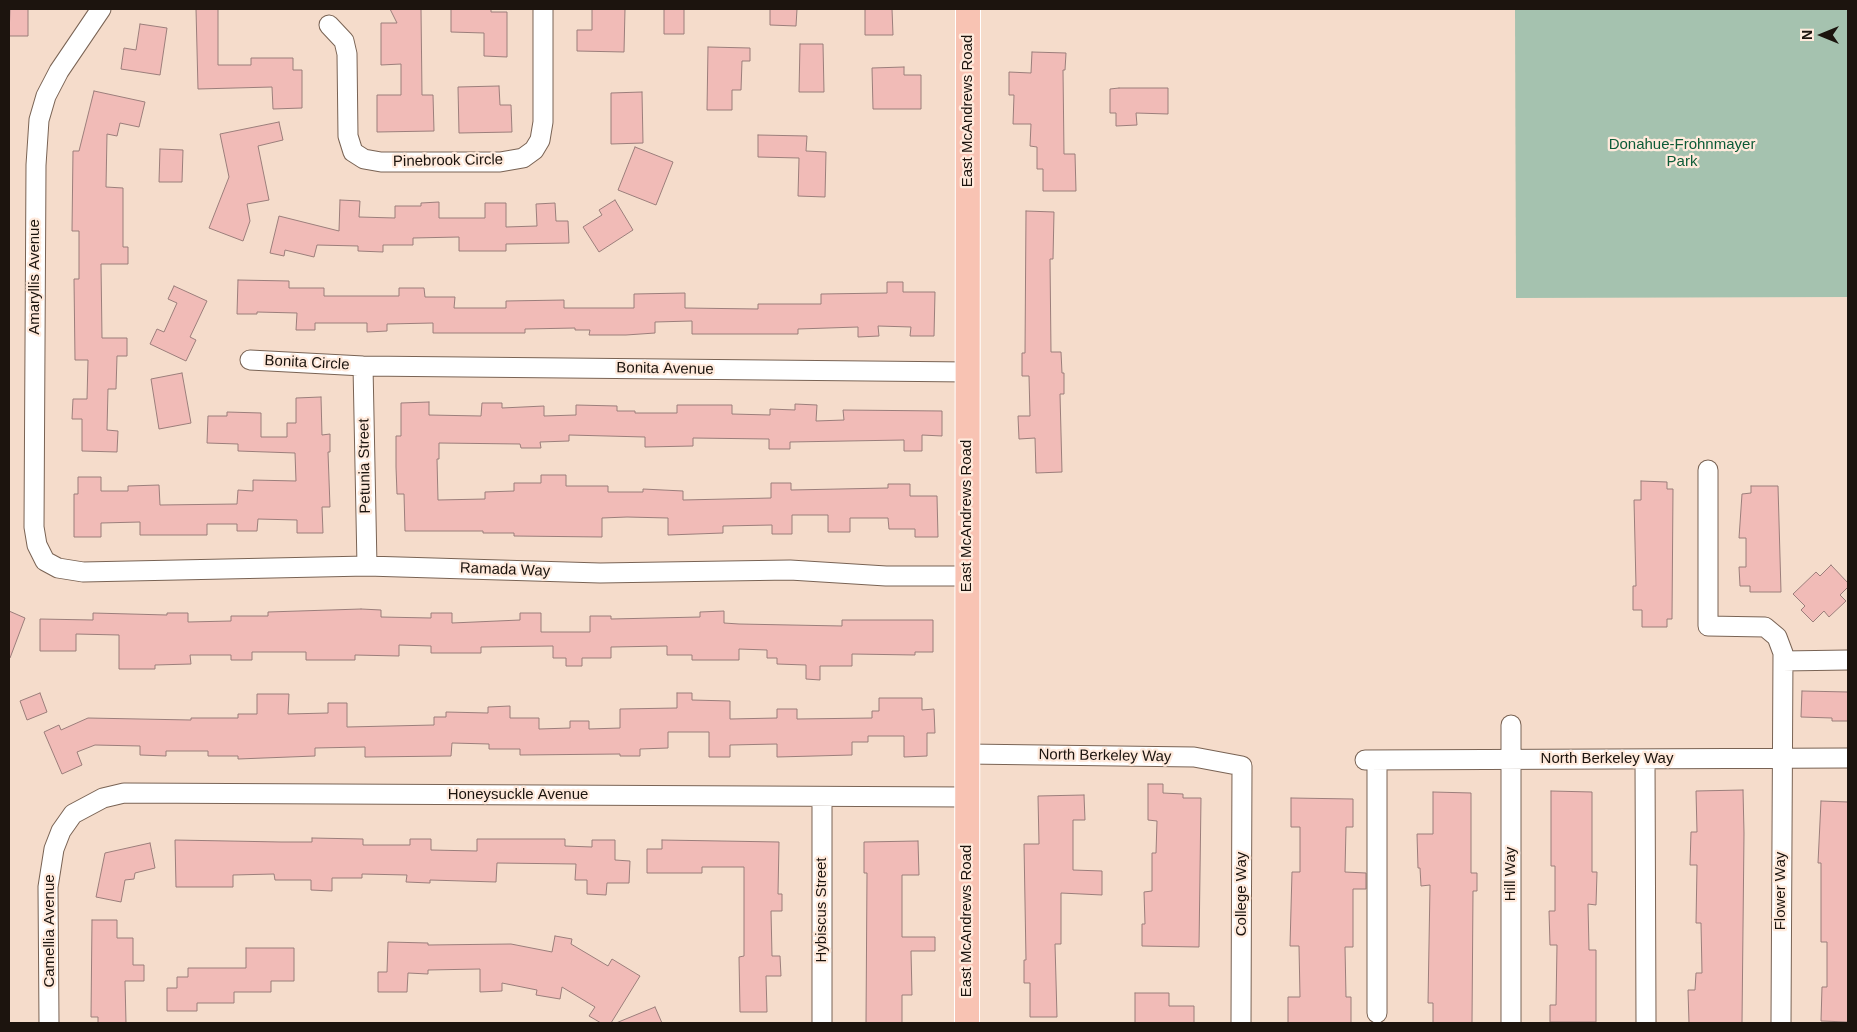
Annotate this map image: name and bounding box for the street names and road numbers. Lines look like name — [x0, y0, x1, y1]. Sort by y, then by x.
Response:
street label: East McAndrews Road — [959, 35, 977, 187]
street label: Pinebrook Circle — [393, 151, 503, 171]
street label: Amaryllis Avenue — [26, 219, 44, 335]
street label: Bonita Circle — [264, 352, 350, 374]
street label: Bonita Avenue — [616, 359, 714, 379]
street label: Petunia Street — [355, 418, 375, 514]
street label: East McAndrews Road — [958, 440, 976, 592]
street label: Ramada Way — [460, 559, 550, 581]
street label: North Berkeley Way — [1038, 746, 1172, 766]
street label: North Berkeley Way — [1541, 750, 1673, 768]
street label: Honeysuckle Avenue — [448, 786, 588, 804]
street label: East McAndrews Road — [958, 845, 976, 997]
street label: Hill Way — [1502, 847, 1520, 901]
street label: College Way — [1233, 852, 1251, 936]
street label: Flower Way — [1772, 852, 1790, 930]
street label: Hybiscus Street — [813, 857, 831, 963]
street label: Camellia Avenue — [41, 874, 59, 988]

